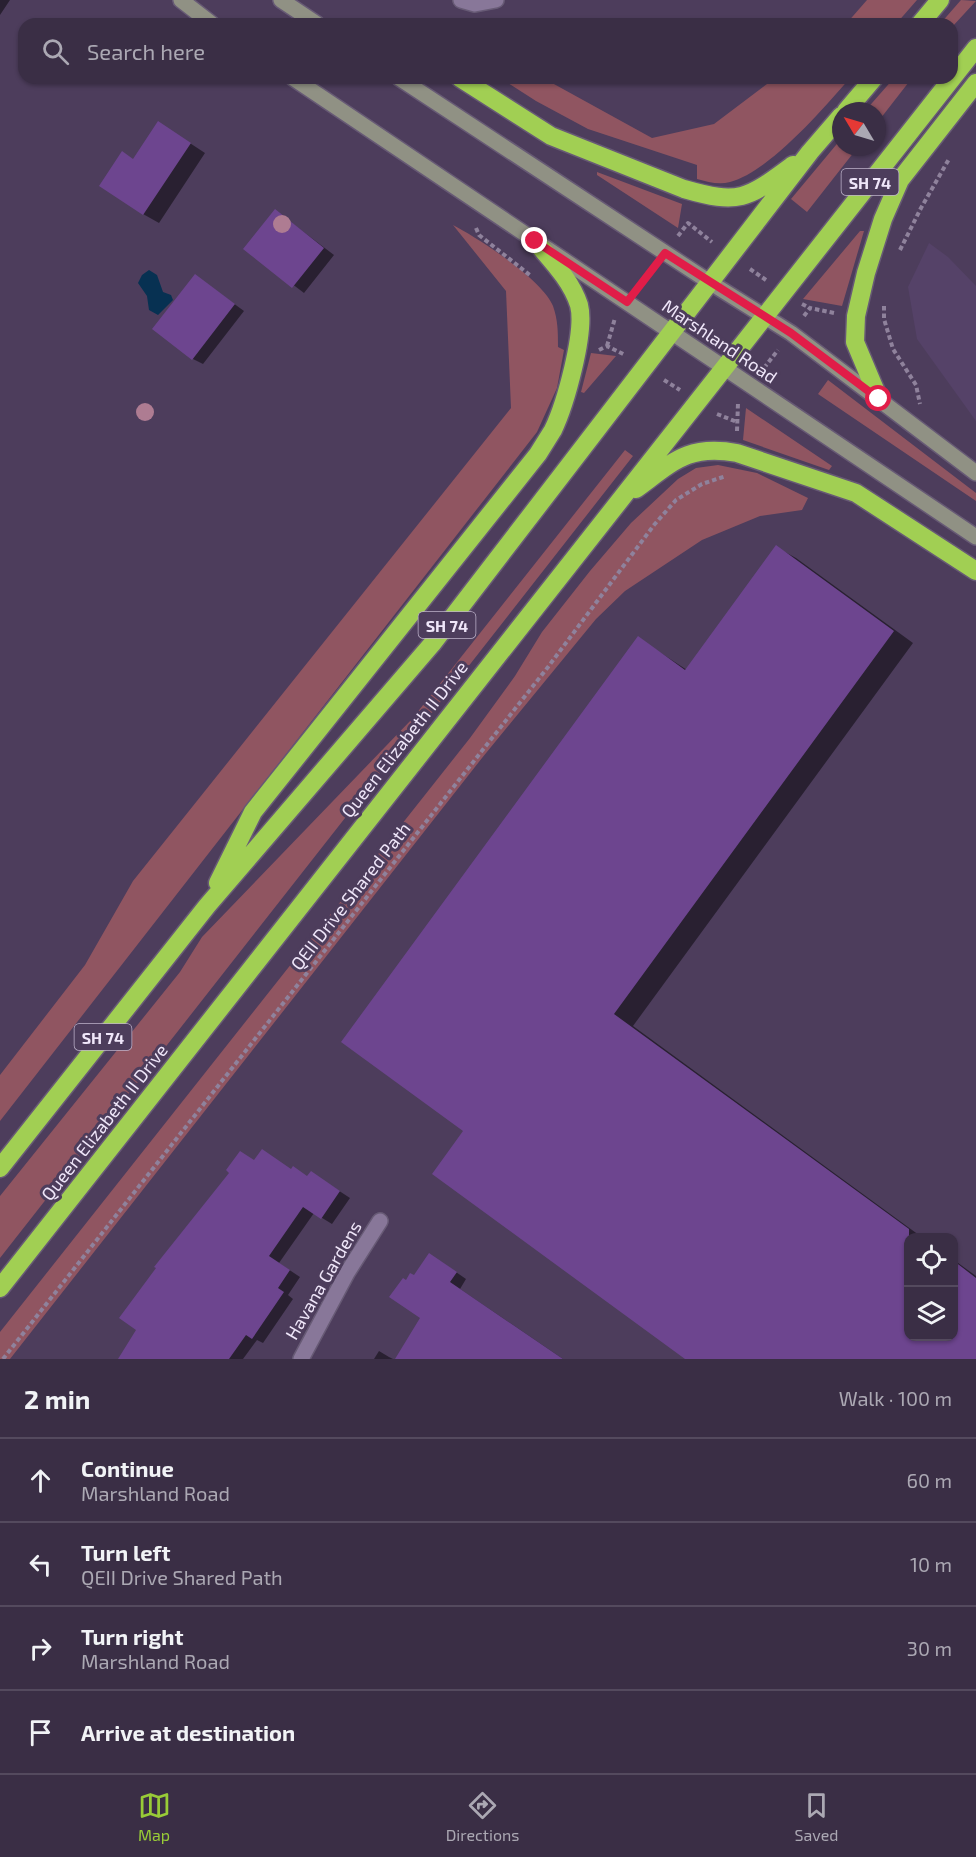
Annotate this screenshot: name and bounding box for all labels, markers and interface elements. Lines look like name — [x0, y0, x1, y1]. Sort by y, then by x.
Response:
search box — [18, 18, 958, 84]
icon: search — [39, 35, 72, 68]
text: Search here — [87, 38, 205, 64]
north arrow — [832, 102, 886, 156]
road number: SH 74 — [842, 169, 898, 195]
route end — [521, 227, 547, 253]
street label: Marshland Road — [658, 294, 782, 388]
route start — [865, 385, 891, 411]
road number: SH 74 — [418, 612, 476, 638]
street label: Queen Elizabeth II Drive — [336, 656, 472, 822]
street label: QEII Drive Shared Path — [285, 818, 415, 974]
road number: SH 74 — [74, 1024, 132, 1050]
street label: Queen Elizabeth II Drive — [36, 1039, 172, 1205]
street label: Havana Gardens — [280, 1217, 366, 1343]
map controls — [904, 1233, 958, 1341]
button: locate — [904, 1233, 958, 1287]
button: layers — [904, 1287, 958, 1341]
text: 2 min — [24, 1383, 90, 1414]
text: Walk · 100 m — [839, 1386, 952, 1410]
text: Continue — [81, 1455, 174, 1481]
icon: ahead — [24, 1464, 57, 1497]
text: 60 m — [907, 1468, 952, 1492]
text: Marshland Road — [81, 1481, 230, 1505]
text: Turn left — [81, 1539, 170, 1565]
icon: left — [24, 1548, 57, 1581]
text: 10 m — [910, 1552, 952, 1576]
text: QEII Drive Shared Path — [81, 1565, 283, 1589]
text: Turn right — [81, 1623, 183, 1649]
icon: right — [24, 1632, 57, 1665]
text: 30 m — [907, 1636, 952, 1660]
text: Marshland Road — [81, 1649, 230, 1673]
icon: arrive — [24, 1716, 57, 1749]
text: Arrive at destination — [81, 1719, 295, 1745]
tab: Map — [138, 1789, 171, 1844]
tab: Directions — [446, 1789, 519, 1844]
tab: Saved — [795, 1789, 838, 1844]

